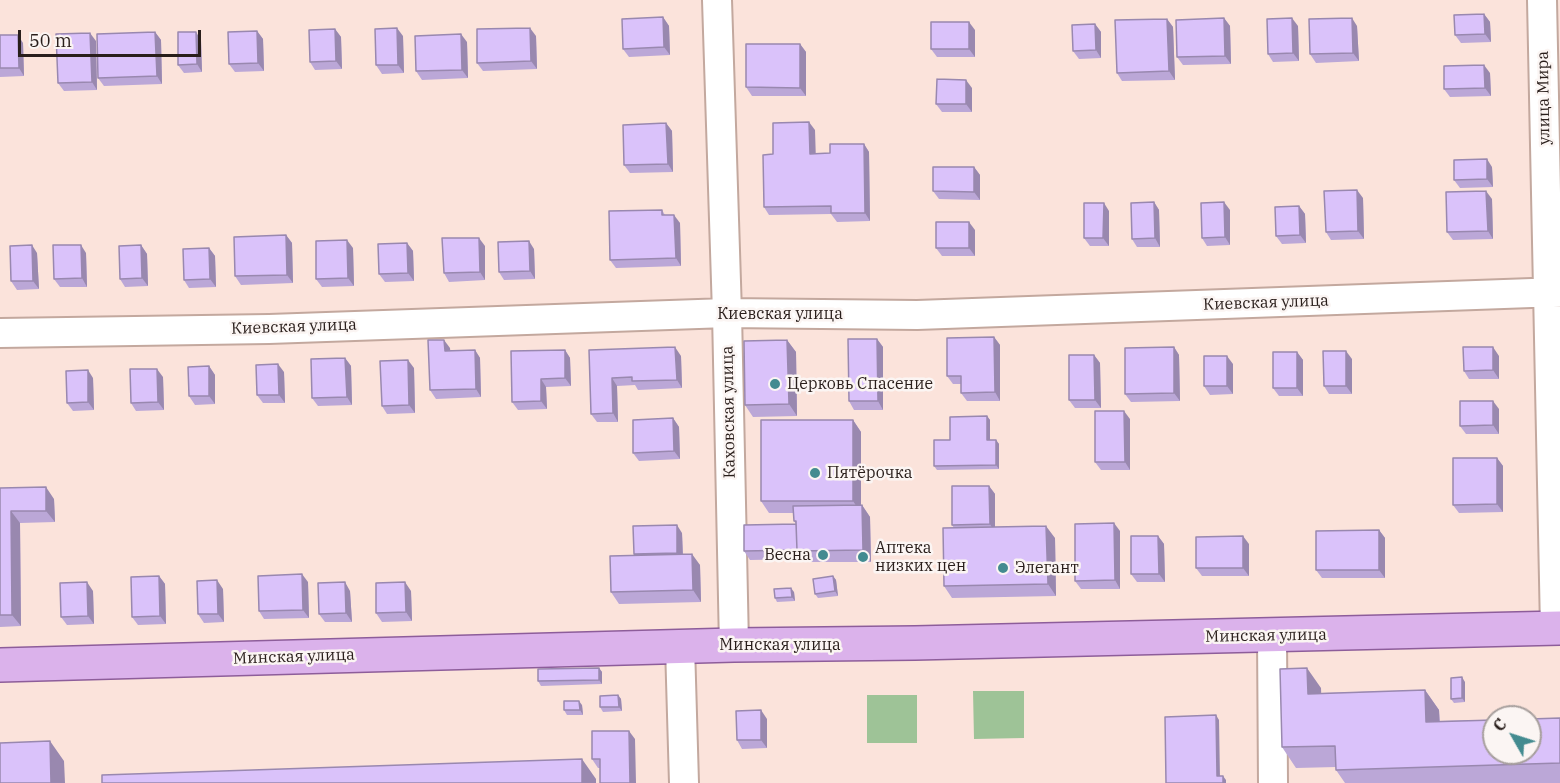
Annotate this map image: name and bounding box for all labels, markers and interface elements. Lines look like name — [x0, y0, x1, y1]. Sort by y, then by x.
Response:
scale bar — [21, 18, 204, 56]
text: 50 m — [29, 29, 72, 52]
street label: улица Мира — [1534, 51, 1554, 145]
street label: Киевская улица — [1203, 291, 1329, 315]
street label: Киевская улица — [717, 304, 843, 324]
street label: Киевская улица — [231, 315, 357, 339]
street label: Каховская улица — [718, 345, 740, 479]
place label: Церковь Спасение — [787, 374, 933, 394]
marker: Церковь Спасение — [768, 377, 782, 391]
place label: Пятёрочка — [827, 463, 913, 483]
marker: Пятёрочка — [808, 466, 822, 480]
place label: Аптека низких цен — [875, 538, 966, 576]
place label: Весна — [764, 545, 811, 565]
marker: Весна — [816, 548, 830, 562]
marker: Аптека низких цен — [856, 550, 870, 564]
place label: Элегант — [1015, 558, 1079, 578]
marker: Элегант — [996, 561, 1010, 575]
street label: Минская улица — [1205, 625, 1327, 647]
street label: Минская улица — [719, 635, 841, 655]
street label: Минская улица — [233, 645, 355, 669]
north arrow — [1482, 705, 1542, 765]
text: С — [1488, 715, 1511, 735]

